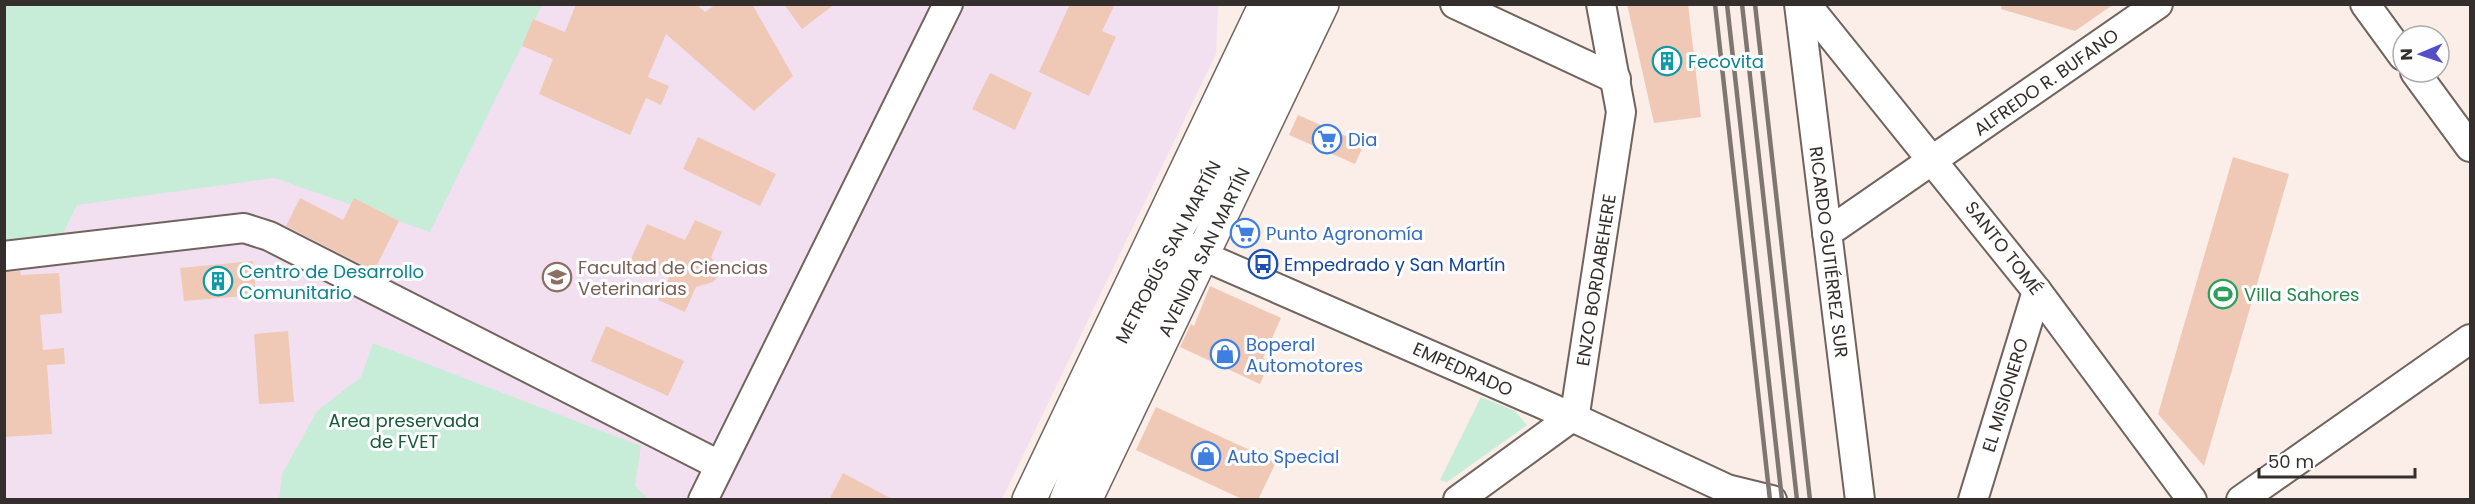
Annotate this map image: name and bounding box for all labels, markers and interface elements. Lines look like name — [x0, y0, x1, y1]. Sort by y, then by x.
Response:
street label: ALFREDO R. BUFANO — [1969, 23, 2123, 141]
north arrow — [2391, 24, 2451, 84]
building icon: Fecovita — [1651, 45, 1683, 77]
text: N — [2395, 48, 2418, 61]
place label: Fecovita — [1688, 49, 1764, 74]
supermarket icon: Dia — [1311, 123, 1343, 155]
place label: Dia — [1348, 127, 1377, 152]
street label: RICARDO GUTIÉRREZ SUR — [1804, 145, 1854, 359]
street label: METROBÚS SAN MARTÍN — [1109, 156, 1227, 348]
street label: AVENIDA SAN MARTÍN — [1152, 163, 1256, 341]
street label: ENZO BORDABEHERE — [1570, 192, 1622, 368]
street label: SANTO TOMÉ — [1959, 196, 2049, 300]
supermarket icon: Punto Agronomía — [1229, 217, 1261, 249]
place label: Punto Agronomía — [1266, 221, 1423, 246]
bus stop icon: Empedrado y San Martín — [1247, 248, 1279, 280]
place label: Empedrado y San Martín — [1284, 252, 1506, 277]
place label: Facultad de Ciencias Veterinarias — [578, 255, 768, 301]
place label: Centro de Desarrollo Comunitario — [239, 259, 424, 305]
school or university icon: Facultad de Ciencias Veterinarias — [541, 261, 573, 293]
building icon: Centro de Desarrollo Comunitario — [202, 265, 234, 297]
sports icon: Villa Sahores — [2207, 278, 2239, 310]
place label: Villa Sahores — [2244, 282, 2359, 307]
place label: Boperal Automotores — [1246, 332, 1363, 378]
street label: EL MISIONERO — [1976, 335, 2034, 455]
street label: EMPEDRADO — [1409, 336, 1517, 402]
shop icon: Boperal Automotores — [1209, 338, 1241, 370]
park label: Area preservada de FVET — [329, 408, 479, 454]
shop icon: Auto Special — [1190, 440, 1222, 472]
scale bar — [2259, 441, 2415, 479]
place label: Auto Special — [1227, 444, 1339, 469]
text: 50 m — [2268, 449, 2314, 474]

